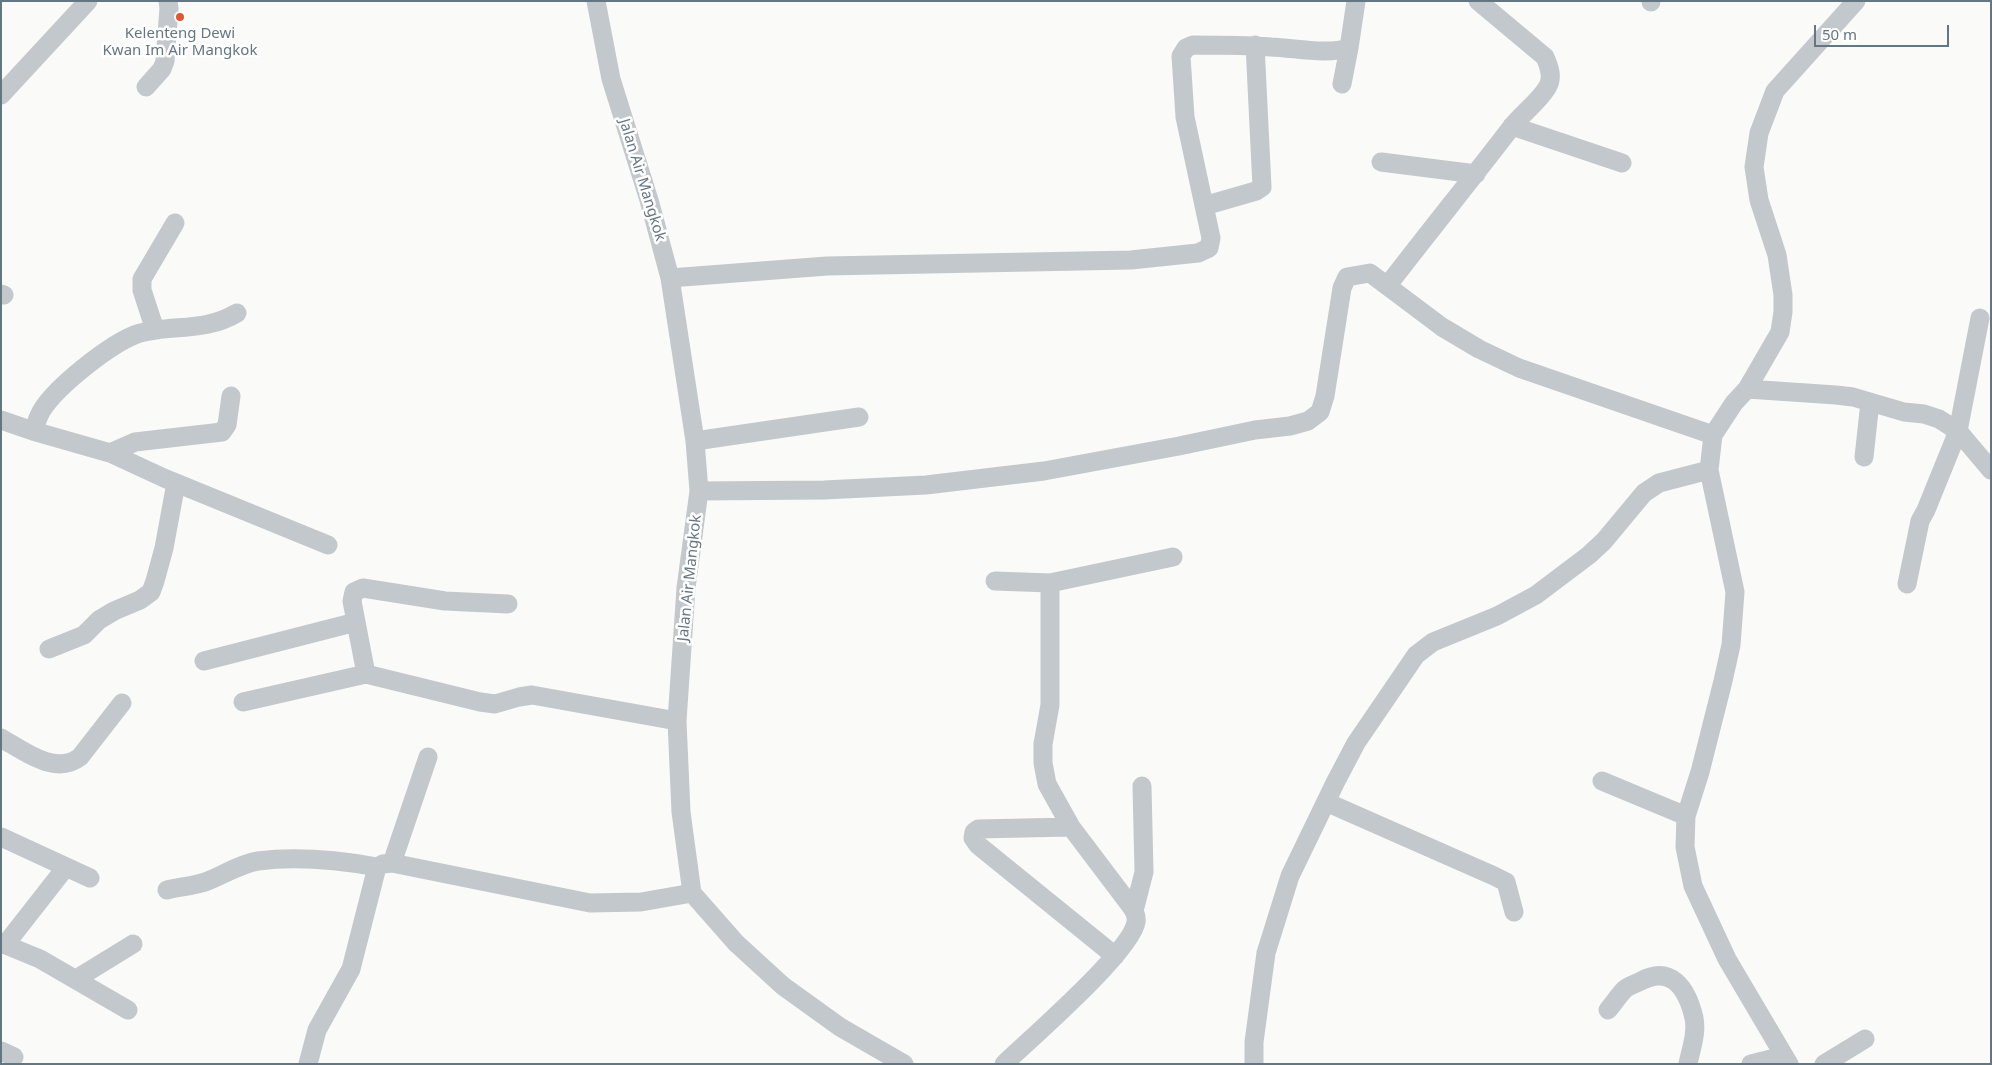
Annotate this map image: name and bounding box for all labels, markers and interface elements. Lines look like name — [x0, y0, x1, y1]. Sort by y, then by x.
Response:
marker: Kelenteng Dewi Kwan Im Air Mangkok — [174, 11, 186, 23]
scale bar — [1817, 15, 1952, 47]
text: 50 m — [1822, 24, 1857, 44]
place label: Kelenteng Dewi Kwan Im Air Mangkok — [103, 25, 257, 60]
street label: Jalan Air Mangkok — [615, 117, 669, 243]
street label: Jalan Air Mangkok — [674, 514, 706, 642]

